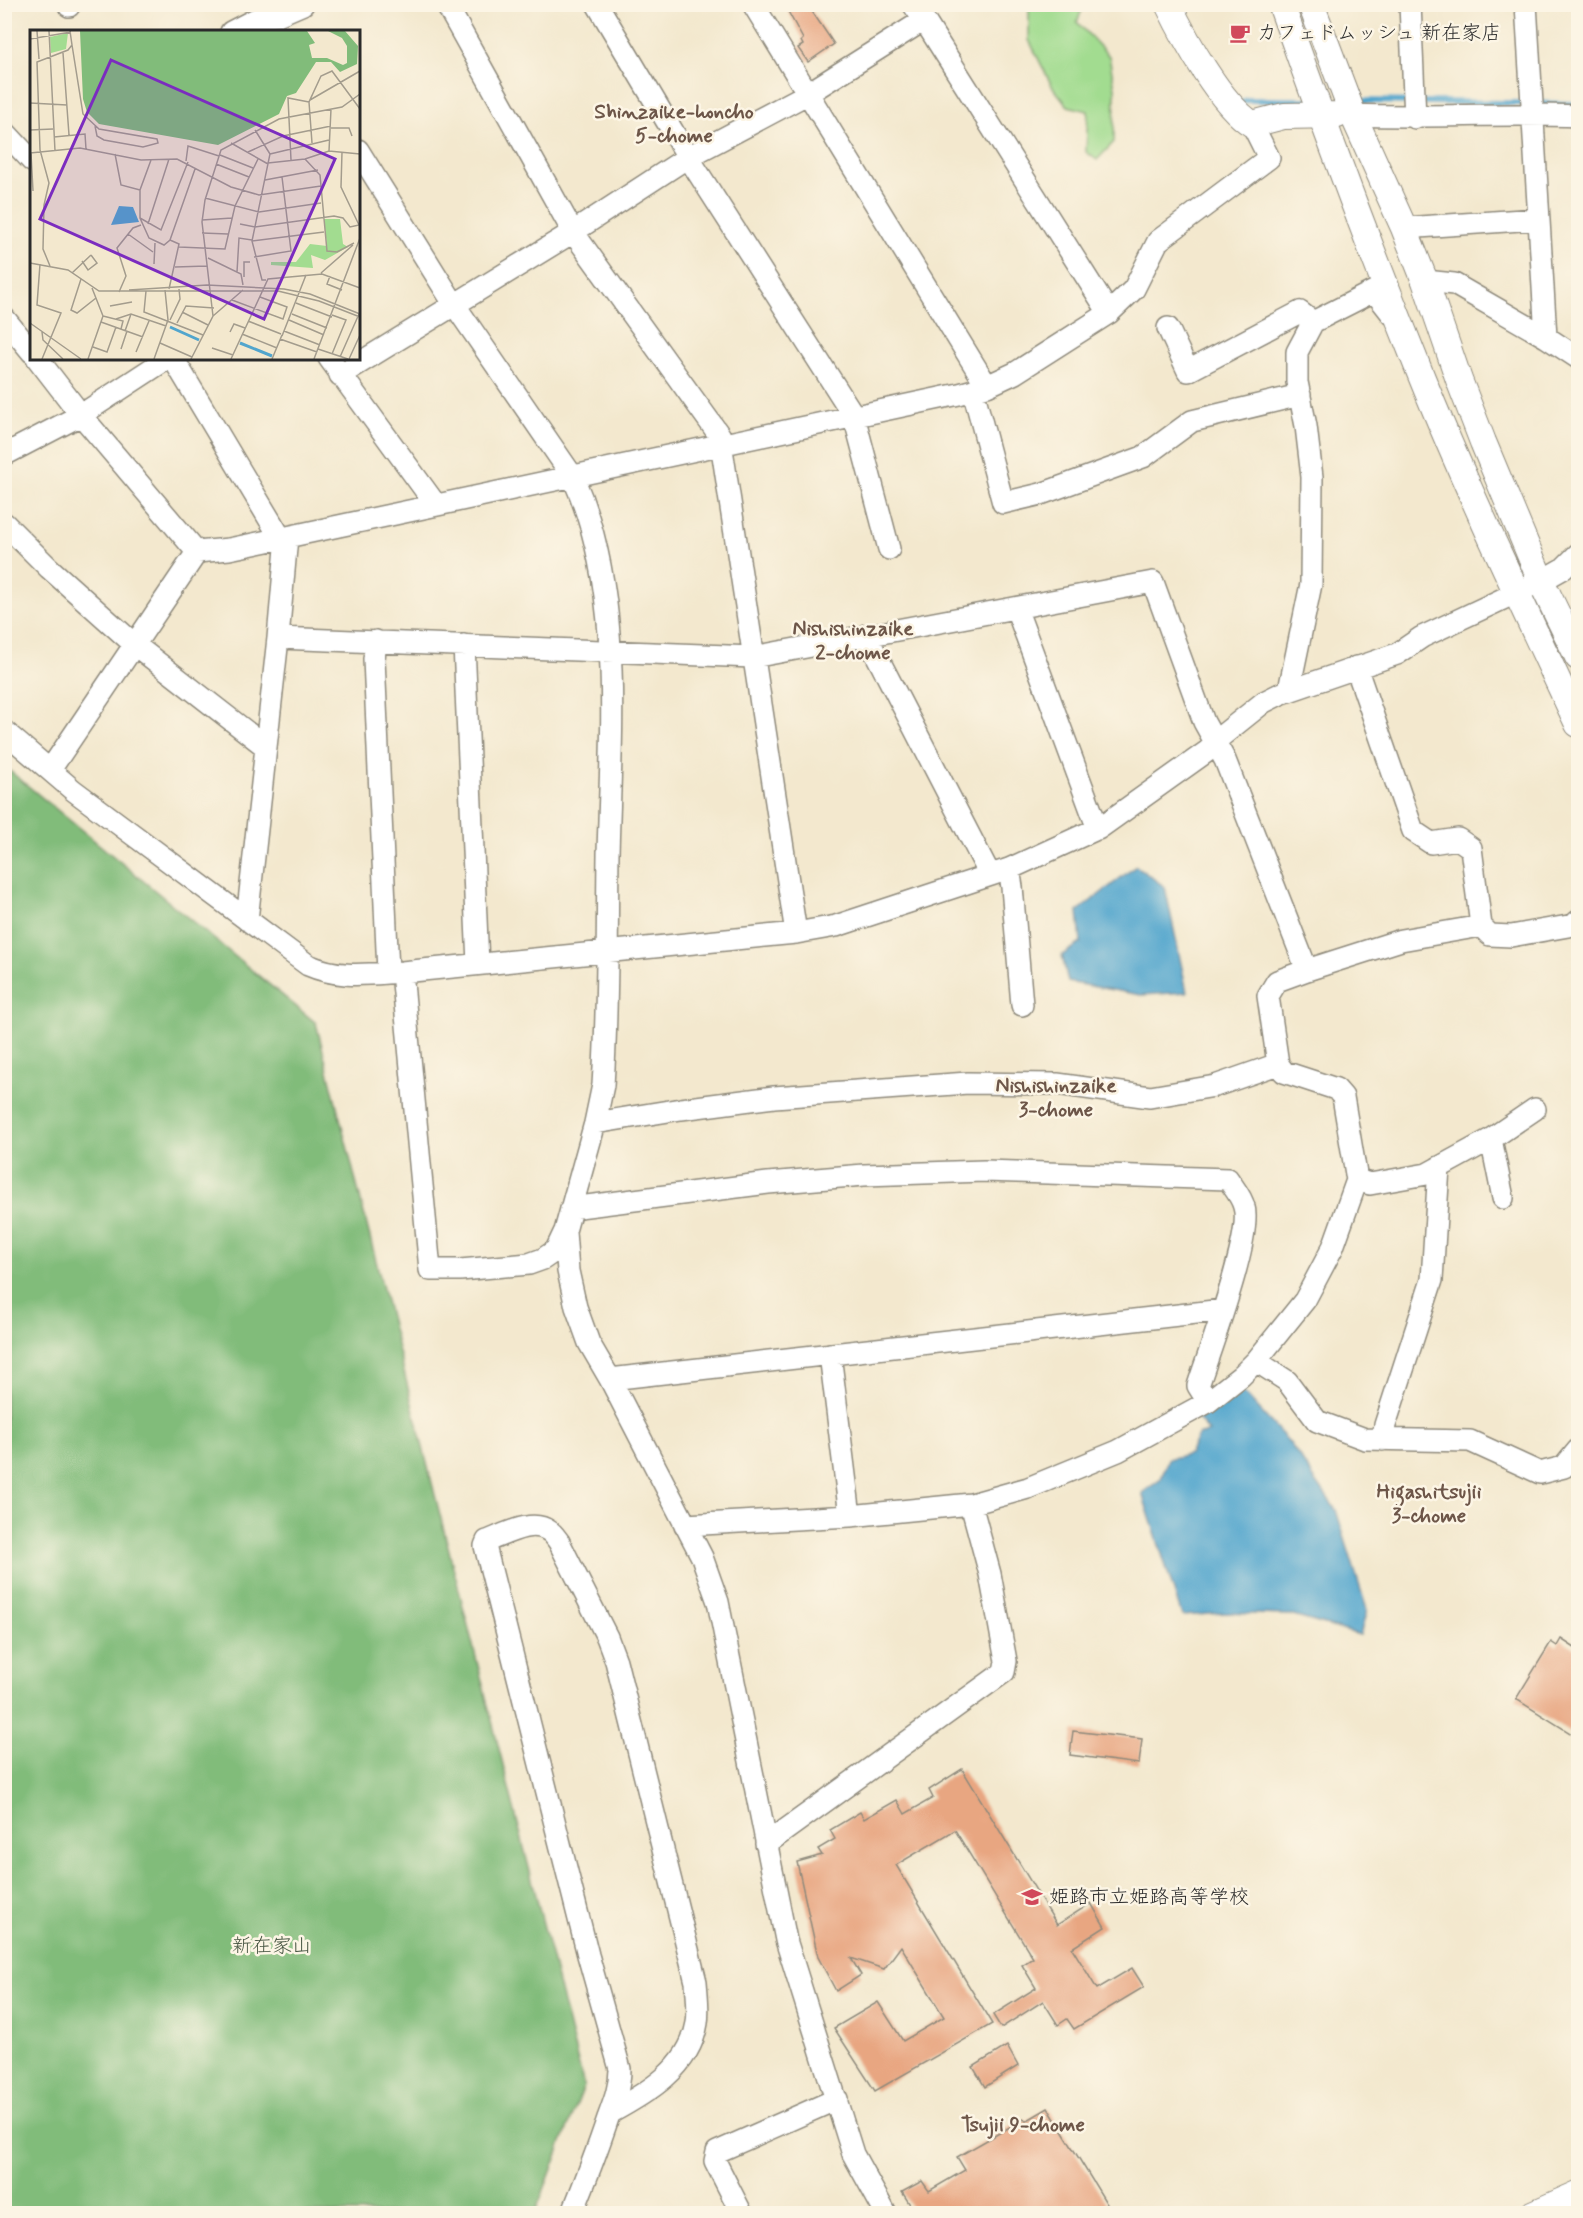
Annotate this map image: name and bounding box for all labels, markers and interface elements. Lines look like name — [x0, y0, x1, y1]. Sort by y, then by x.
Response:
place label: カフェドムッシュ 新在家店 — [1257, 20, 1501, 47]
cafe icon: カフェドムッシュ 新在家店 — [1228, 21, 1252, 45]
inset map — [30, 30, 360, 360]
district label: Shinzaike-honcho 5-chome — [594, 98, 754, 150]
district label: Nishishinzaike 2-chome — [792, 615, 914, 667]
district label: Nishishinzaike 3-chome — [995, 1072, 1117, 1124]
district label: Higashitsujii 3-chome — [1377, 1478, 1482, 1530]
place label: 姫路市立姫路高等学校 — [1049, 1884, 1249, 1911]
school or university icon: 姫路市立姫路高等学校 — [1020, 1885, 1044, 1909]
park label: 新在家山 — [232, 1933, 312, 1960]
district label: Tsujii 9-chome — [961, 2111, 1085, 2139]

